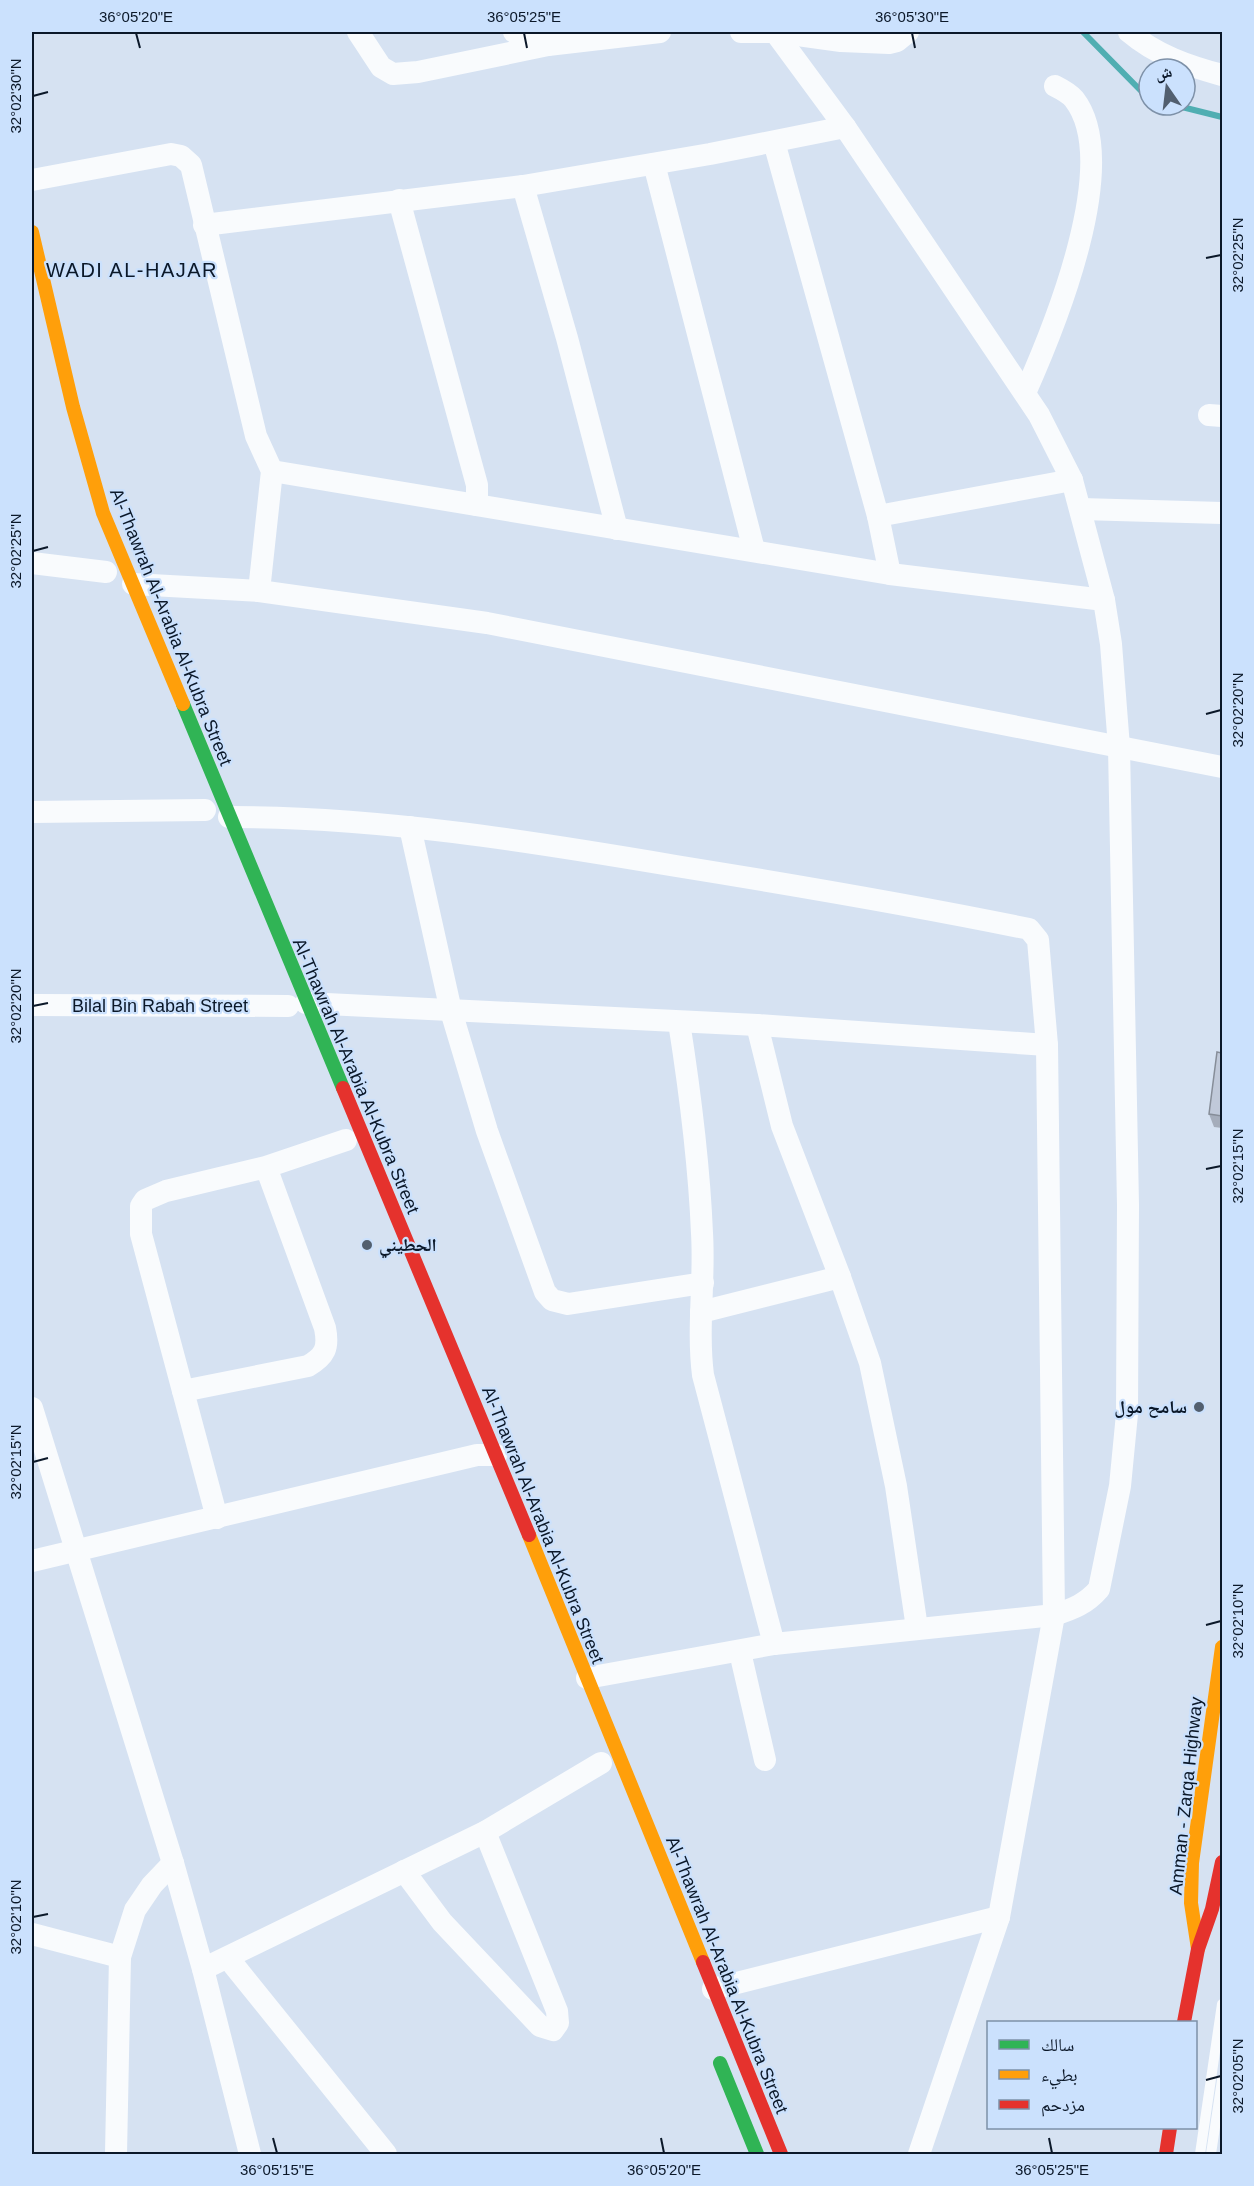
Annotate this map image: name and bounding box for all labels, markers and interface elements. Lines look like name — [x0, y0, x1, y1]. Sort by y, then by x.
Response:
text: 36°05'20"E — [99, 8, 173, 25]
text: 36°05'25"E — [487, 8, 561, 25]
text: 36°05'30"E — [875, 8, 949, 25]
north arrow — [1137, 57, 1197, 117]
text: 32°02'30"N — [7, 58, 24, 134]
text: ش — [1153, 63, 1174, 84]
text: 32°02'25"N — [1229, 217, 1246, 293]
district label: WADI AL-HAJAR — [46, 259, 218, 281]
street label: Al-Thawrah Al-Arabia Al-Kubra Street — [106, 486, 236, 768]
text: 32°02'25"N — [7, 513, 24, 589]
text: 32°02'20"N — [1229, 672, 1246, 748]
street label: Al-Thawrah Al-Arabia Al-Kubra Street — [289, 935, 423, 1217]
text: 32°02'20"N — [7, 968, 24, 1044]
street label: Bilal Bin Rabah Street — [72, 996, 248, 1016]
text: 32°02'15"N — [1229, 1128, 1246, 1204]
place label: الحطيني — [379, 1235, 437, 1259]
marker: الحطيني — [360, 1238, 374, 1252]
street label: Al-Thawrah Al-Arabia Al-Kubra Street — [478, 1384, 608, 1666]
place label: سامح مول — [1114, 1397, 1187, 1419]
marker: سامح مول — [1192, 1400, 1206, 1414]
text: 32°02'15"N — [7, 1424, 24, 1500]
text: 32°02'10"N — [1229, 1583, 1246, 1659]
street label: Amman - Zarqa Highway — [1166, 1696, 1206, 1896]
street label: Al-Thawrah Al-Arabia Al-Kubra Street — [662, 1834, 792, 2116]
text: 32°02'10"N — [7, 1879, 24, 1955]
legend — [987, 2021, 1197, 2129]
text: سالك — [1041, 2035, 1074, 2055]
text: 32°02'05"N — [1229, 2038, 1246, 2114]
text: بطيء — [1041, 2065, 1078, 2090]
text: مزدحم — [1041, 2095, 1085, 2117]
text: 36°05'15"E — [240, 2161, 314, 2178]
text: 36°05'20"E — [627, 2161, 701, 2178]
text: 36°05'25"E — [1015, 2161, 1089, 2178]

